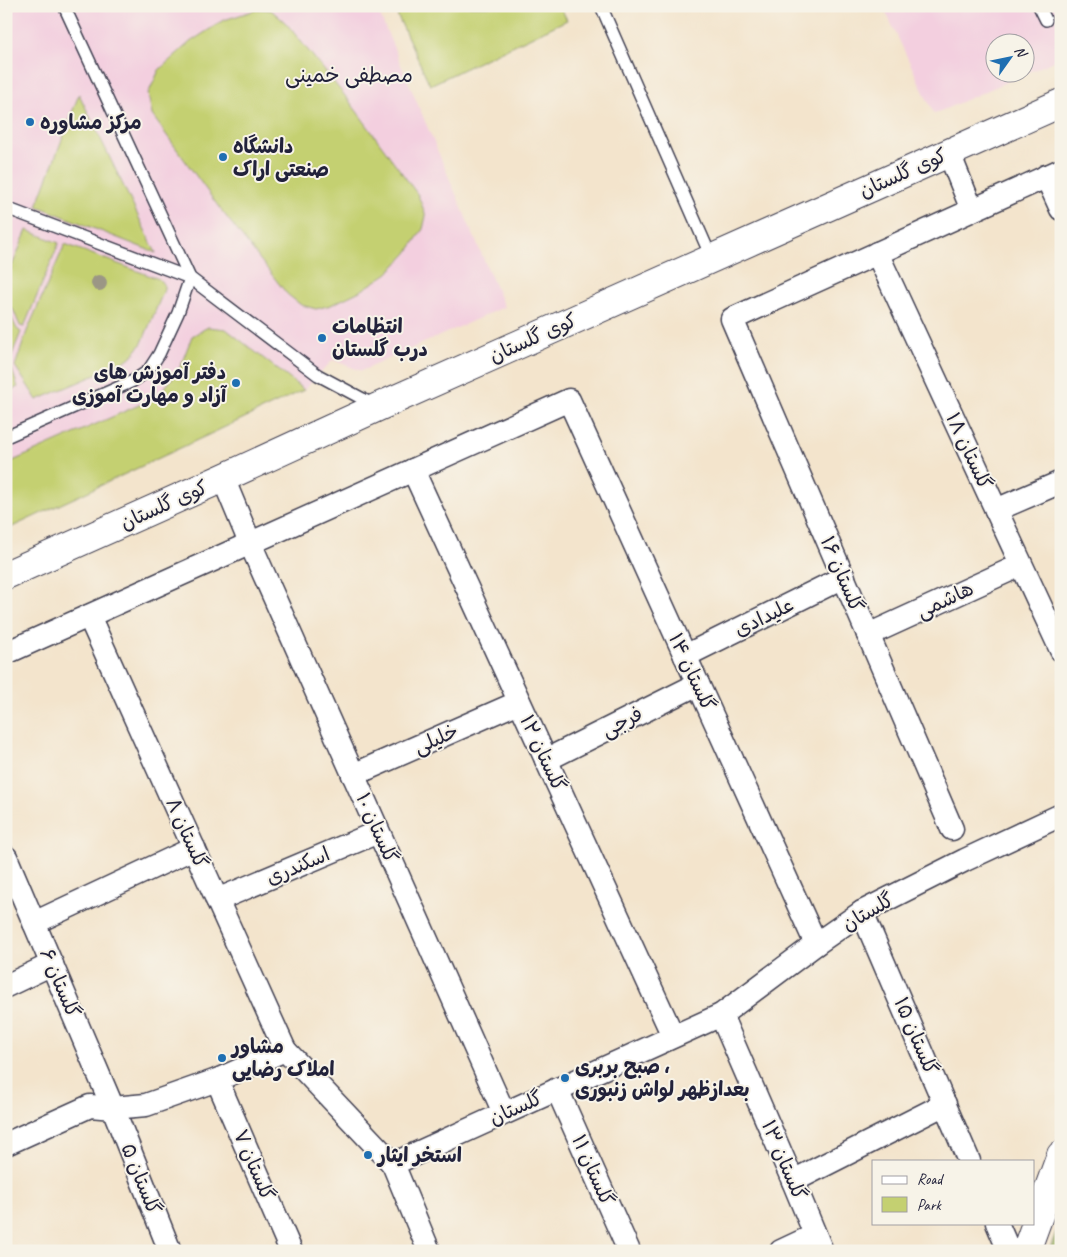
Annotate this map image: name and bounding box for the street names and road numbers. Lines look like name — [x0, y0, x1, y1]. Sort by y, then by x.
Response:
street label: کوی گلستان — [855, 143, 951, 203]
street label: کوی گلستان — [485, 308, 581, 368]
street label: گلستان ۱۸ — [940, 409, 998, 493]
street label: کوی گلستان — [116, 475, 212, 535]
street label: گلستان ۱۶ — [815, 532, 869, 616]
street label: هاشمی — [912, 576, 978, 624]
street label: علیدادی — [730, 592, 798, 642]
street label: گلستان ۱۴ — [663, 629, 721, 715]
street label: فرجی — [597, 701, 647, 743]
street label: گلستان ۱۲ — [514, 711, 572, 795]
street label: خلیلی — [410, 718, 462, 760]
street label: گلستان ۱۰ — [350, 789, 404, 867]
street label: گلستان ۸ — [160, 794, 214, 872]
street label: اسکندری — [262, 841, 334, 891]
street label: گلستان — [838, 887, 898, 937]
street label: گلستان ۶ — [34, 945, 86, 1021]
street label: گلستان ۱۵ — [888, 993, 944, 1079]
street label: گلستان — [485, 1085, 547, 1131]
street label: گلستان ۱۳ — [756, 1116, 812, 1204]
street label: گلستان ۷ — [228, 1126, 280, 1204]
street label: گلستان ۱۱ — [566, 1131, 620, 1209]
street label: گلستان ۵ — [115, 1140, 167, 1218]

